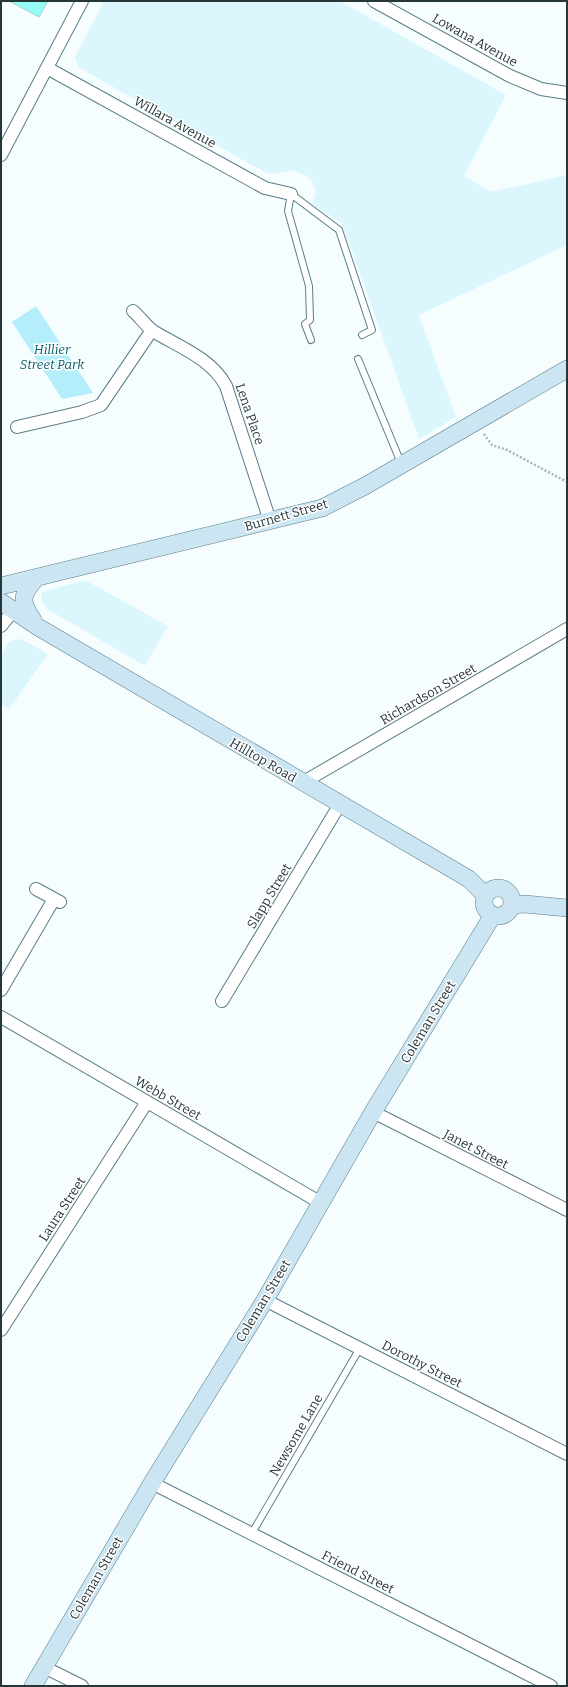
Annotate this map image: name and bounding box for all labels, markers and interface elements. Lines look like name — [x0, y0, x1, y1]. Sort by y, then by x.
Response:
street label: Lowana Avenue — [430, 10, 520, 70]
street label: Willara Avenue — [131, 93, 219, 151]
park label: Hillier Street Park — [20, 342, 85, 372]
street label: Lena Place — [233, 381, 267, 447]
street label: Burnett Street — [243, 496, 330, 534]
street label: Richardson Street — [377, 660, 479, 728]
street label: Hilltop Road — [227, 735, 299, 785]
street label: Slapp Street — [244, 860, 294, 931]
street label: Coleman Street — [398, 978, 459, 1066]
street label: Webb Street — [132, 1073, 204, 1123]
street label: Janet Street — [440, 1126, 511, 1172]
street label: Laura Street — [36, 1174, 89, 1244]
street label: Coleman Street — [233, 1257, 294, 1345]
street label: Dorothy Street — [379, 1337, 465, 1391]
street label: Newsome Lane — [266, 1391, 326, 1479]
street label: Coleman Street — [66, 1534, 126, 1622]
street label: Friend Street — [319, 1547, 397, 1597]

